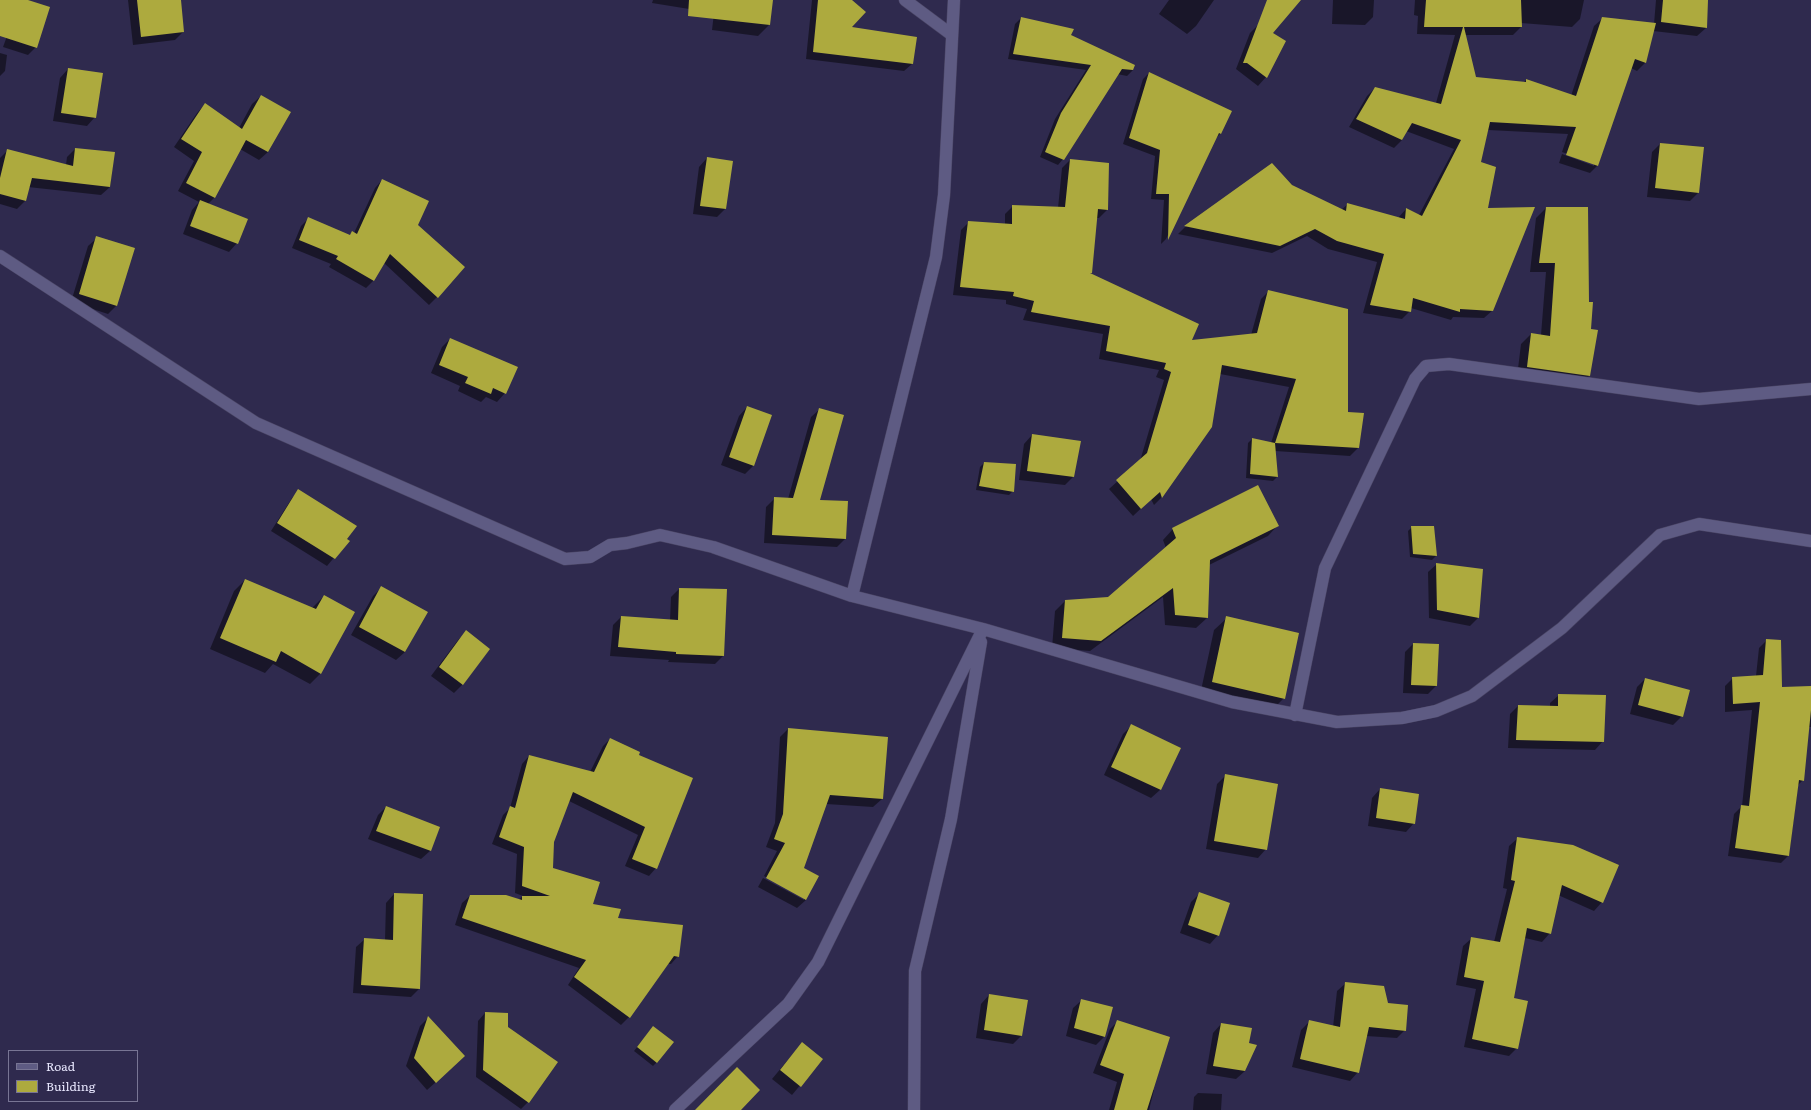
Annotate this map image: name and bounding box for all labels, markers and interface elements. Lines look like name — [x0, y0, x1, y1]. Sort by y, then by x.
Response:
legend — [8, 1050, 138, 1102]
text: Road — [46, 1057, 75, 1075]
text: Building — [46, 1077, 95, 1095]

